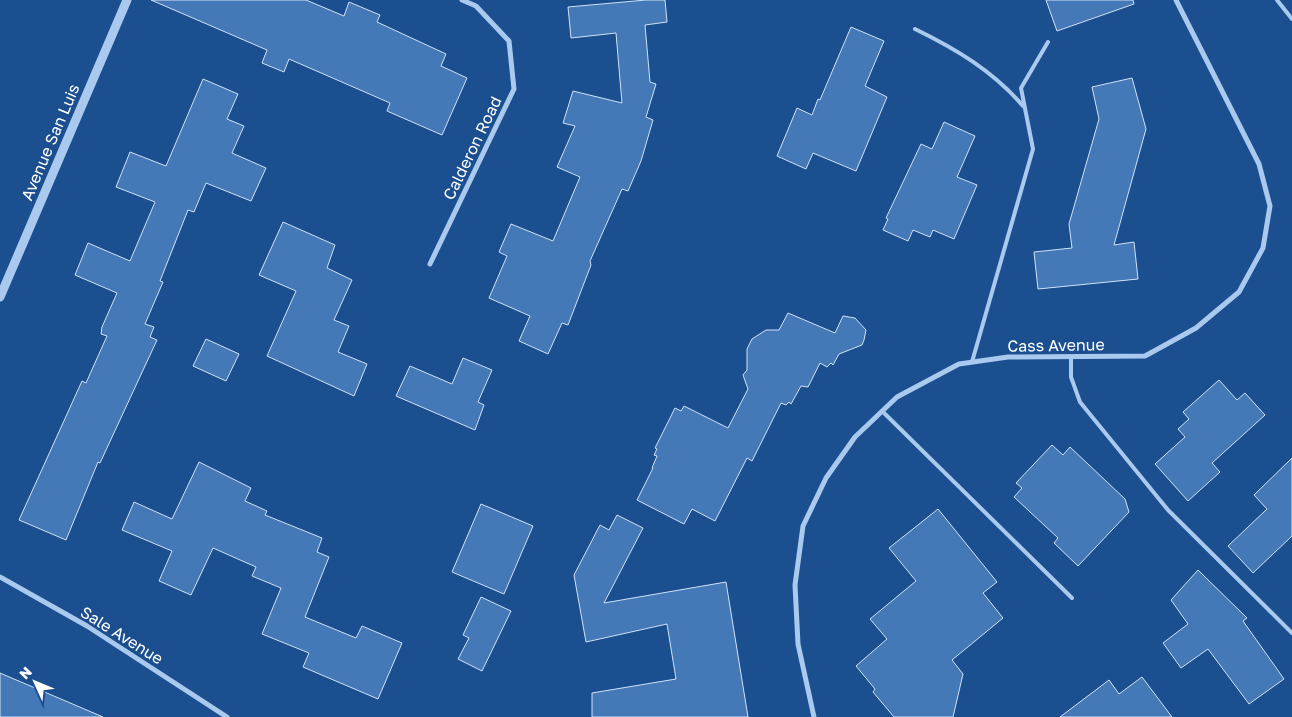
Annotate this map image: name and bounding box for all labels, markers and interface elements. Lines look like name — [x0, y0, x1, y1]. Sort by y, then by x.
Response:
street label: Avenue San Luis — [16, 81, 84, 203]
street label: Calderon Road — [438, 93, 506, 203]
street label: Cass Avenue — [1007, 334, 1105, 356]
street label: Sale Avenue — [77, 602, 167, 668]
north arrow — [10, 657, 60, 707]
text: N — [15, 663, 35, 682]

